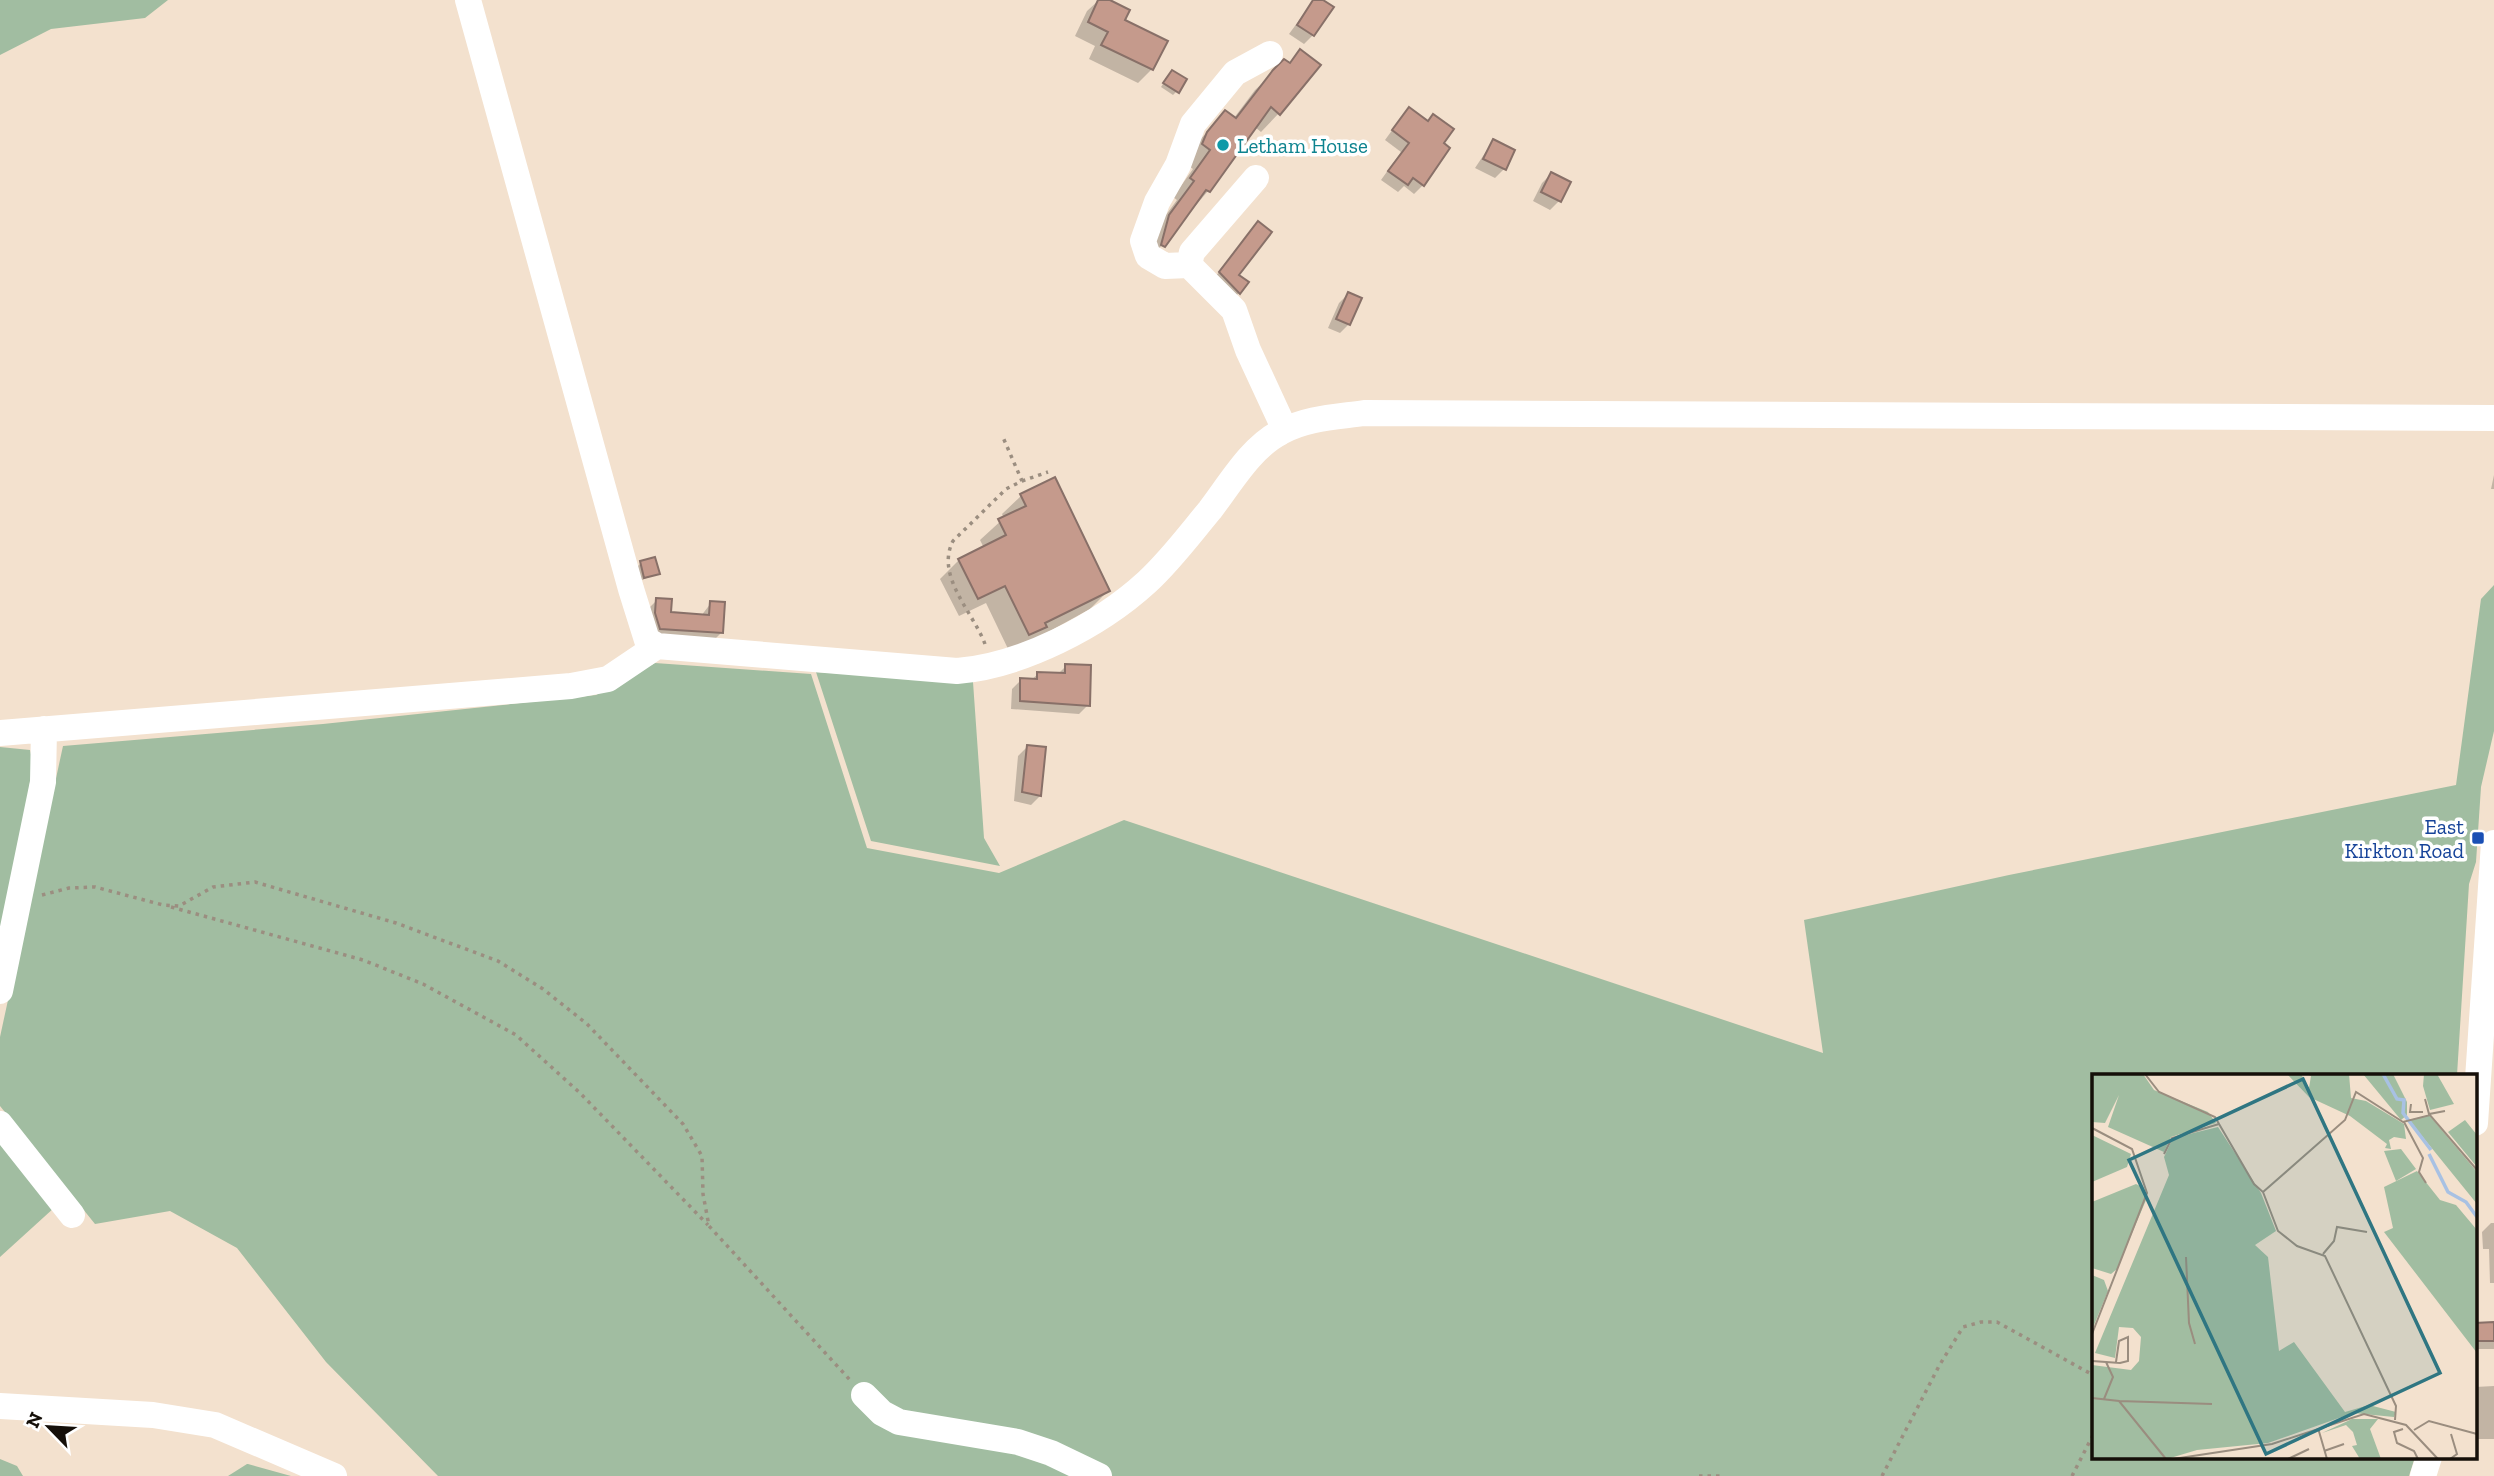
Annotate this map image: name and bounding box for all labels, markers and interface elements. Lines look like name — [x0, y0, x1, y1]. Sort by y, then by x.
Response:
place label: Letham House — [1237, 133, 1368, 158]
marker: Letham House — [1215, 137, 1231, 153]
place label: East Kirkton Road — [2345, 814, 2464, 863]
marker: East Kirkton Road — [2470, 830, 2486, 846]
inset map — [2092, 1074, 2476, 1458]
north arrow — [14, 1392, 84, 1462]
text: N — [21, 1409, 48, 1431]

